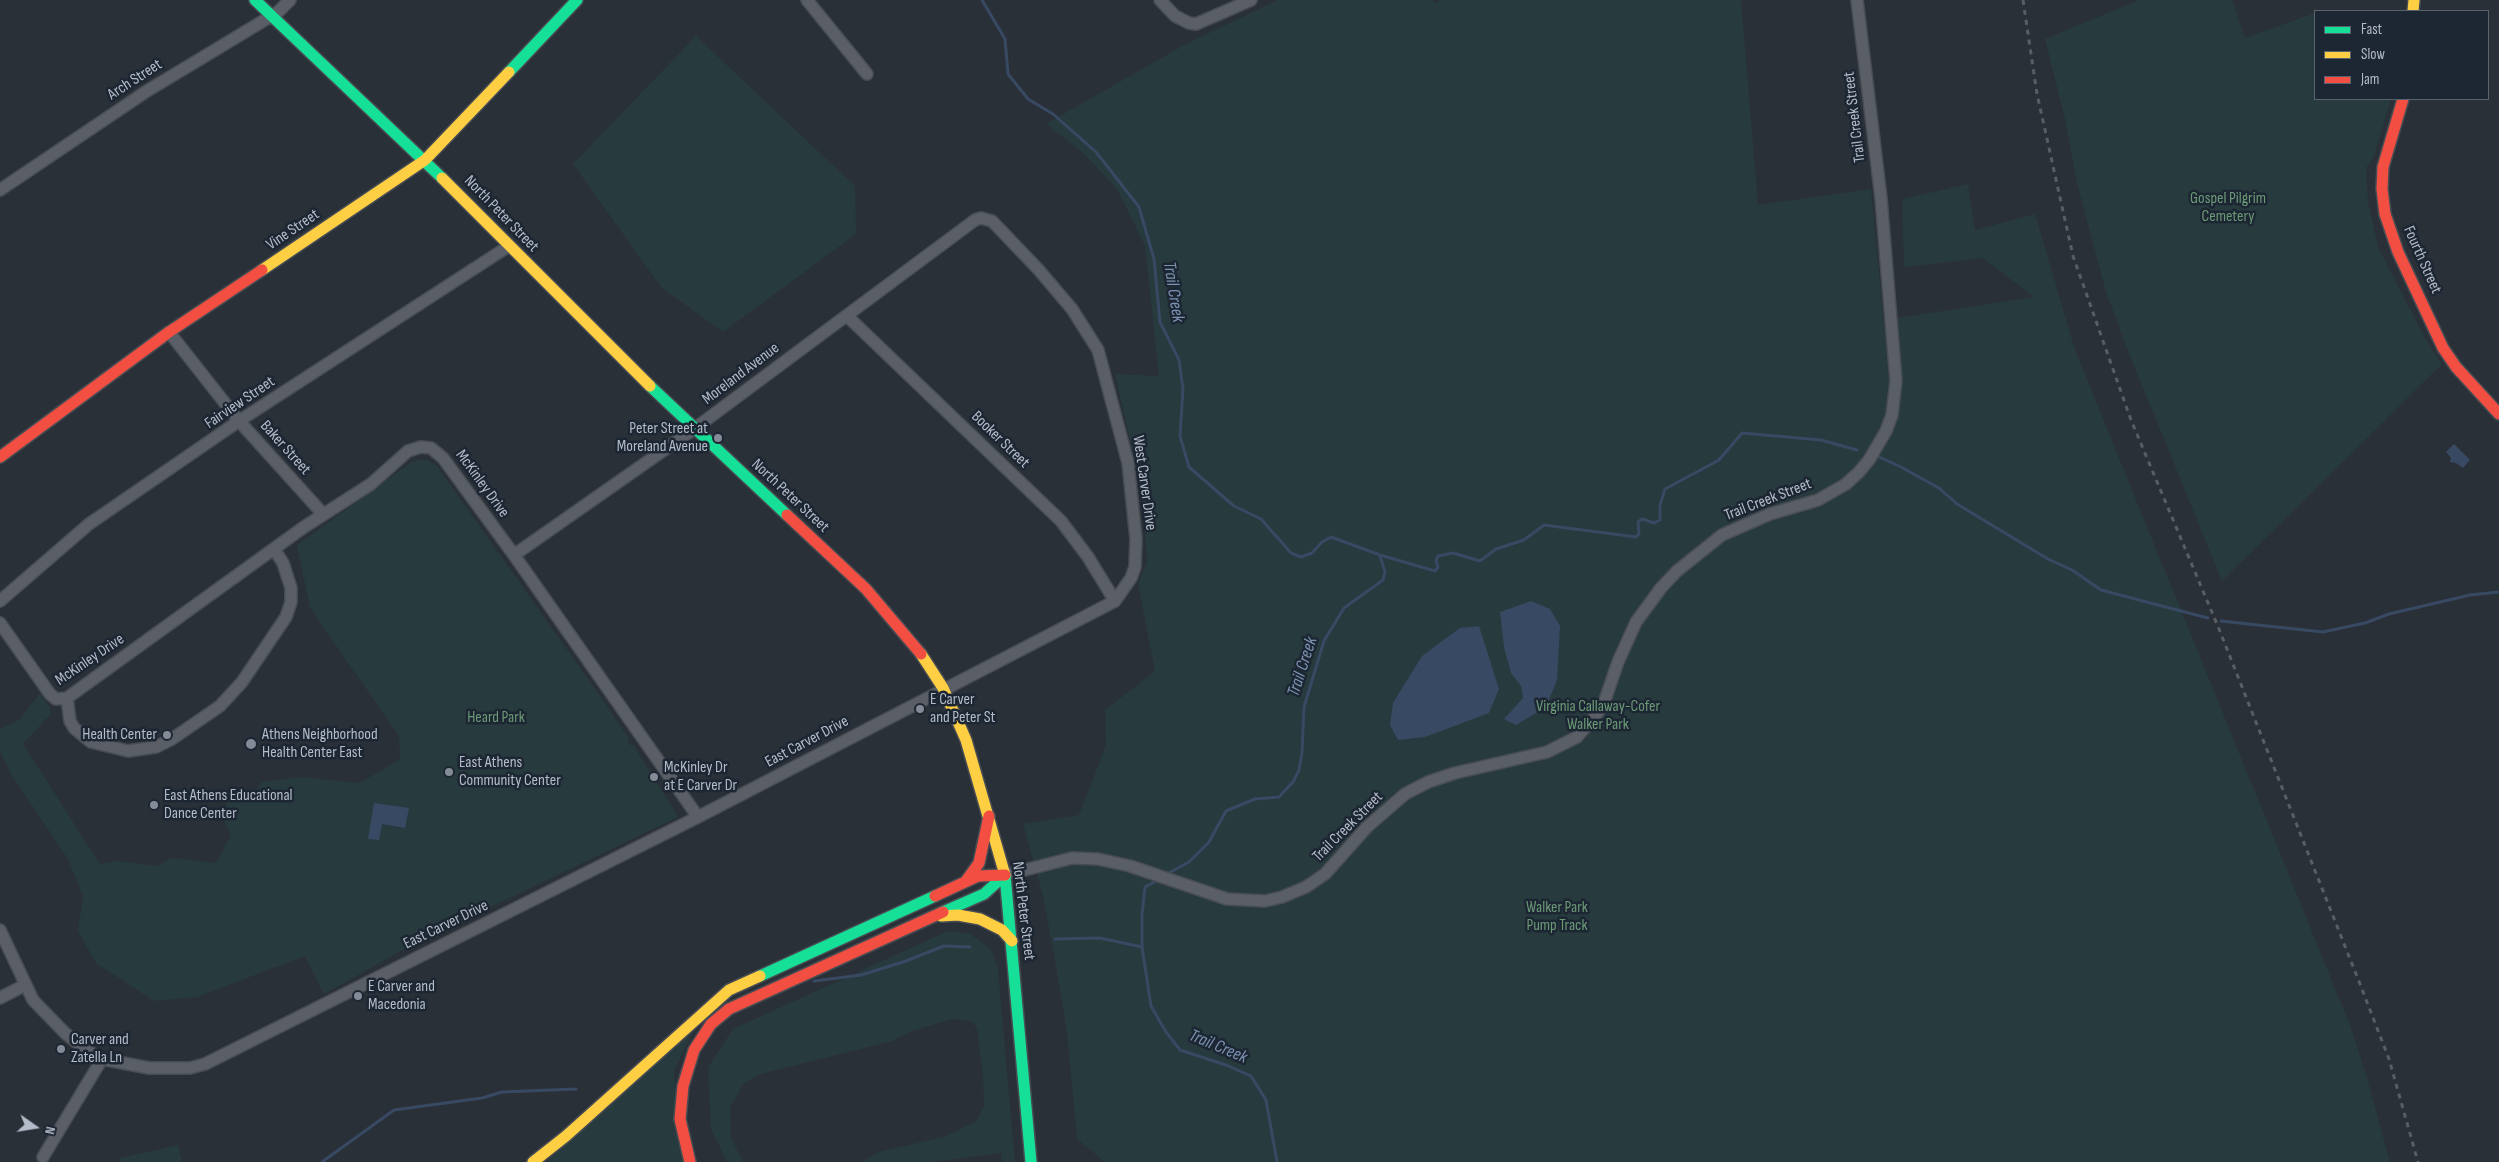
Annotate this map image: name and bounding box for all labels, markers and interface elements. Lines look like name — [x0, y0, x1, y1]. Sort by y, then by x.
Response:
legend — [2314, 10, 2489, 100]
text: Fast — [2361, 20, 2382, 39]
text: Slow — [2361, 45, 2385, 64]
street label: Arch Street — [104, 55, 166, 105]
street label: Trail Creek Street — [1840, 70, 1870, 164]
text: Jam — [2361, 70, 2379, 89]
street label: North Peter Street — [460, 172, 542, 256]
park label: Gospel Pilgrim Cemetery — [2190, 189, 2266, 227]
street label: Vine Street — [263, 205, 323, 255]
street label: Fourth Street — [2399, 223, 2445, 297]
water label: Trail Creek — [1158, 260, 1188, 324]
street label: Moreland Avenue — [699, 339, 783, 409]
street label: Fairview Street — [201, 373, 279, 433]
street label: Booker Street — [967, 408, 1033, 472]
street label: Baker Street — [256, 417, 314, 479]
place label: Peter Street at Moreland Avenue — [617, 419, 708, 457]
marker: Peter Street at Moreland Avenue — [712, 432, 724, 444]
street label: West Carver Drive — [1128, 434, 1160, 532]
street label: McKinley Drive — [451, 446, 513, 522]
street label: North Peter Street — [747, 455, 833, 537]
street label: Trail Creek Street — [1722, 475, 1814, 525]
street label: McKinley Drive — [52, 630, 128, 690]
water label: Trail Creek — [1283, 634, 1323, 700]
place label: E Carver and Peter St — [930, 690, 995, 728]
park label: Virginia Callaway-Cofer Walker Park — [1536, 697, 1660, 735]
marker: E Carver and Peter St — [914, 703, 926, 715]
park label: Heard Park — [467, 708, 525, 728]
street label: East Carver Drive — [762, 712, 852, 772]
place label: Health Center — [82, 725, 157, 745]
place label: Athens Neighborhood Health Center East — [262, 725, 378, 763]
marker: Health Center — [161, 729, 173, 741]
marker: Athens Neighborhood Health Center East — [244, 737, 258, 751]
place label: East Athens Community Center — [459, 753, 561, 791]
place label: McKinley Dr at E Carver Dr — [664, 758, 737, 796]
marker: East Athens Community Center — [443, 766, 455, 778]
marker: McKinley Dr at E Carver Dr — [648, 771, 660, 783]
place label: East Athens Educational Dance Center — [164, 786, 293, 824]
street label: Trail Creek Street — [1309, 788, 1387, 866]
marker: East Athens Educational Dance Center — [148, 799, 160, 811]
street label: North Peter Street — [1007, 861, 1039, 961]
street label: East Carver Drive — [401, 896, 491, 954]
park label: Walker Park Pump Track — [1526, 898, 1588, 936]
place label: E Carver and Macedonia — [368, 977, 435, 1015]
marker: E Carver and Macedonia — [352, 990, 364, 1002]
water label: Trail Creek — [1186, 1025, 1250, 1069]
place label: Carver and Zatella Ln — [71, 1030, 129, 1068]
marker: Carver and Zatella Ln — [55, 1043, 67, 1055]
north arrow — [10, 1102, 60, 1152]
text: N — [41, 1125, 59, 1136]

